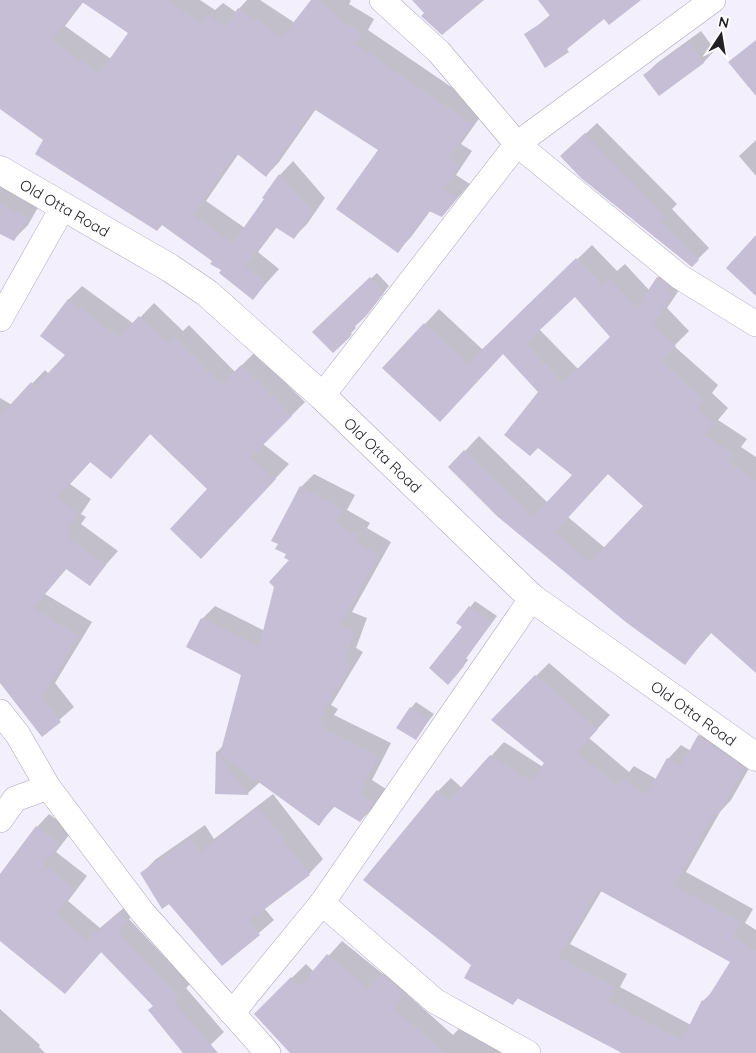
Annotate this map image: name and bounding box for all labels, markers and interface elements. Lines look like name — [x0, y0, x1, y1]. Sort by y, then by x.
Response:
north arrow — [696, 10, 746, 60]
text: N — [717, 12, 731, 32]
street label: Old Otta Road — [17, 174, 113, 241]
street label: Old Otta Road — [340, 413, 426, 496]
street label: Old Otta Road — [647, 676, 740, 750]

